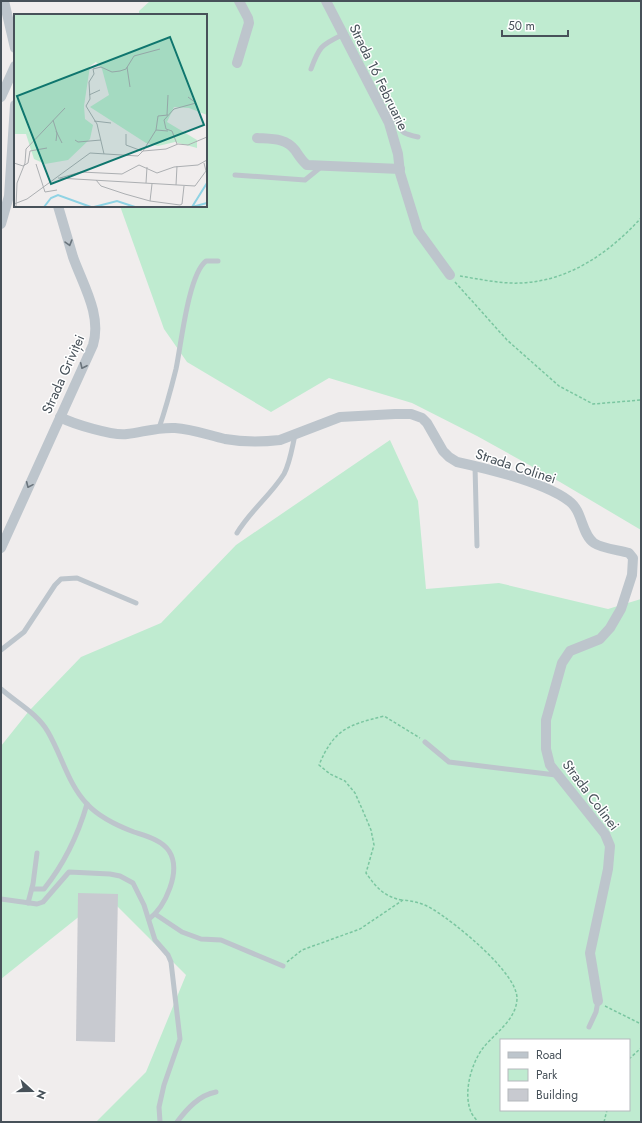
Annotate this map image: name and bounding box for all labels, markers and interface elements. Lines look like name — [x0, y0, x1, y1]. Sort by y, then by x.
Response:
scale bar — [502, 12, 568, 38]
inset map — [14, 14, 207, 207]
text: 50 m — [508, 17, 535, 35]
street label: Strada 16 Februarie — [345, 20, 413, 134]
one-way arrow — [65, 240, 73, 247]
street label: Strada Griviței — [37, 331, 90, 417]
one-way arrow — [80, 362, 88, 370]
street label: Strada Colinei — [473, 444, 559, 488]
one-way arrow — [26, 481, 34, 488]
street label: Strada Colinei — [558, 756, 624, 834]
legend — [500, 1039, 630, 1111]
text: Road — [536, 1046, 562, 1064]
text: Park — [536, 1066, 558, 1084]
north arrow — [12, 1071, 52, 1111]
text: Building — [536, 1086, 578, 1104]
text: N — [32, 1088, 50, 1102]

